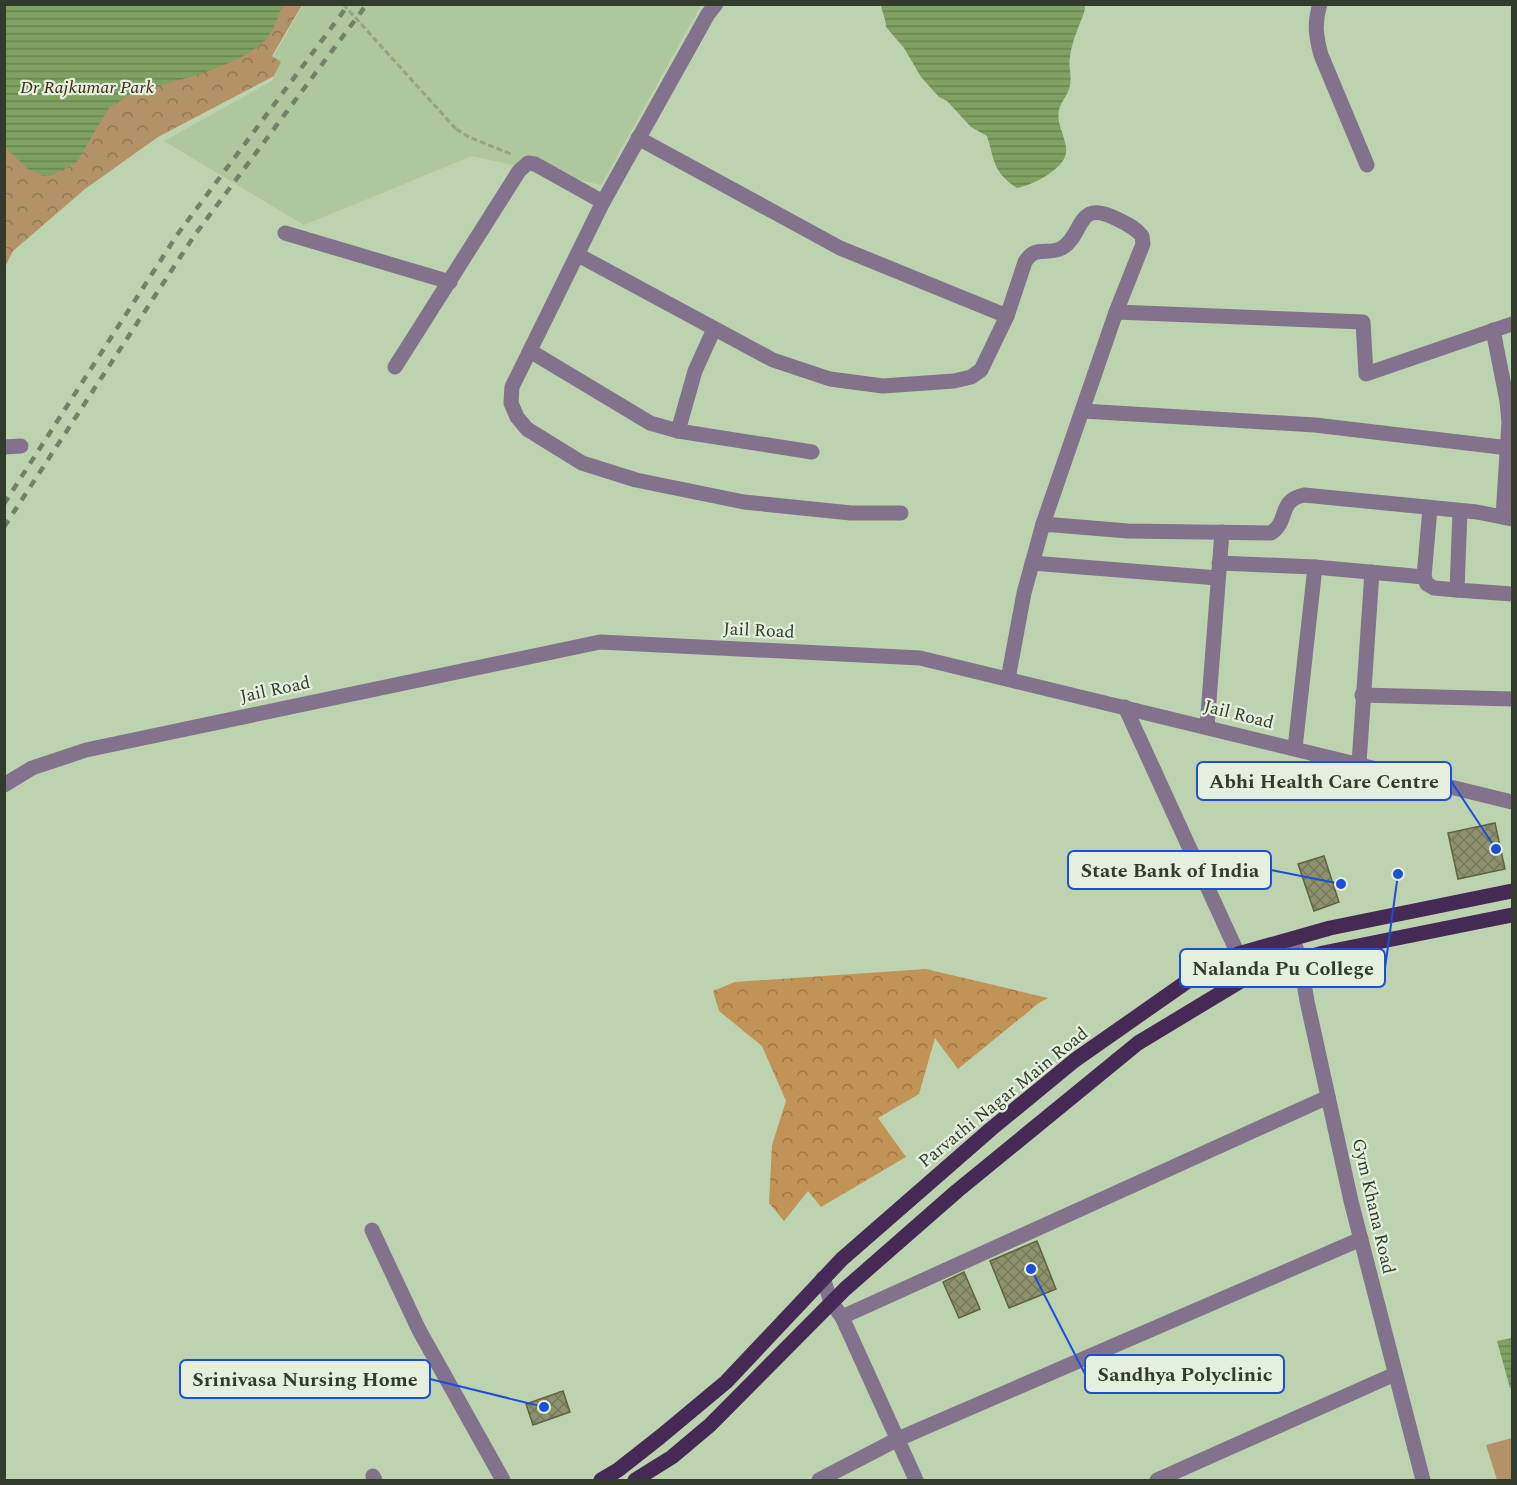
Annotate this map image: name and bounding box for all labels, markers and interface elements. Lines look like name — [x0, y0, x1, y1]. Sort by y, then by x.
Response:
park label: Dr Rajkumar Park — [20, 74, 155, 101]
street label: Jail Road — [723, 615, 795, 646]
street label: Jail Road — [237, 669, 313, 710]
street label: Jail Road — [1201, 693, 1277, 736]
callout: Abhi Health Care Centre — [1197, 762, 1451, 800]
text: Abhi Health Care Centre — [1209, 767, 1439, 797]
callout: State Bank of India — [1068, 851, 1271, 889]
text: State Bank of India — [1081, 856, 1260, 886]
callout: Nalanda Pu College — [1180, 949, 1385, 987]
text: Nalanda Pu College — [1192, 954, 1374, 984]
street label: Parvathi Nagar Main Road — [913, 1020, 1094, 1174]
street label: Gym Khana Road — [1345, 1136, 1402, 1277]
callout: Sandhya Polyclinic — [1085, 1355, 1284, 1393]
callout: Srinivasa Nursing Home — [180, 1360, 430, 1398]
text: Sandhya Polyclinic — [1098, 1360, 1272, 1390]
text: Srinivasa Nursing Home — [192, 1365, 418, 1395]

